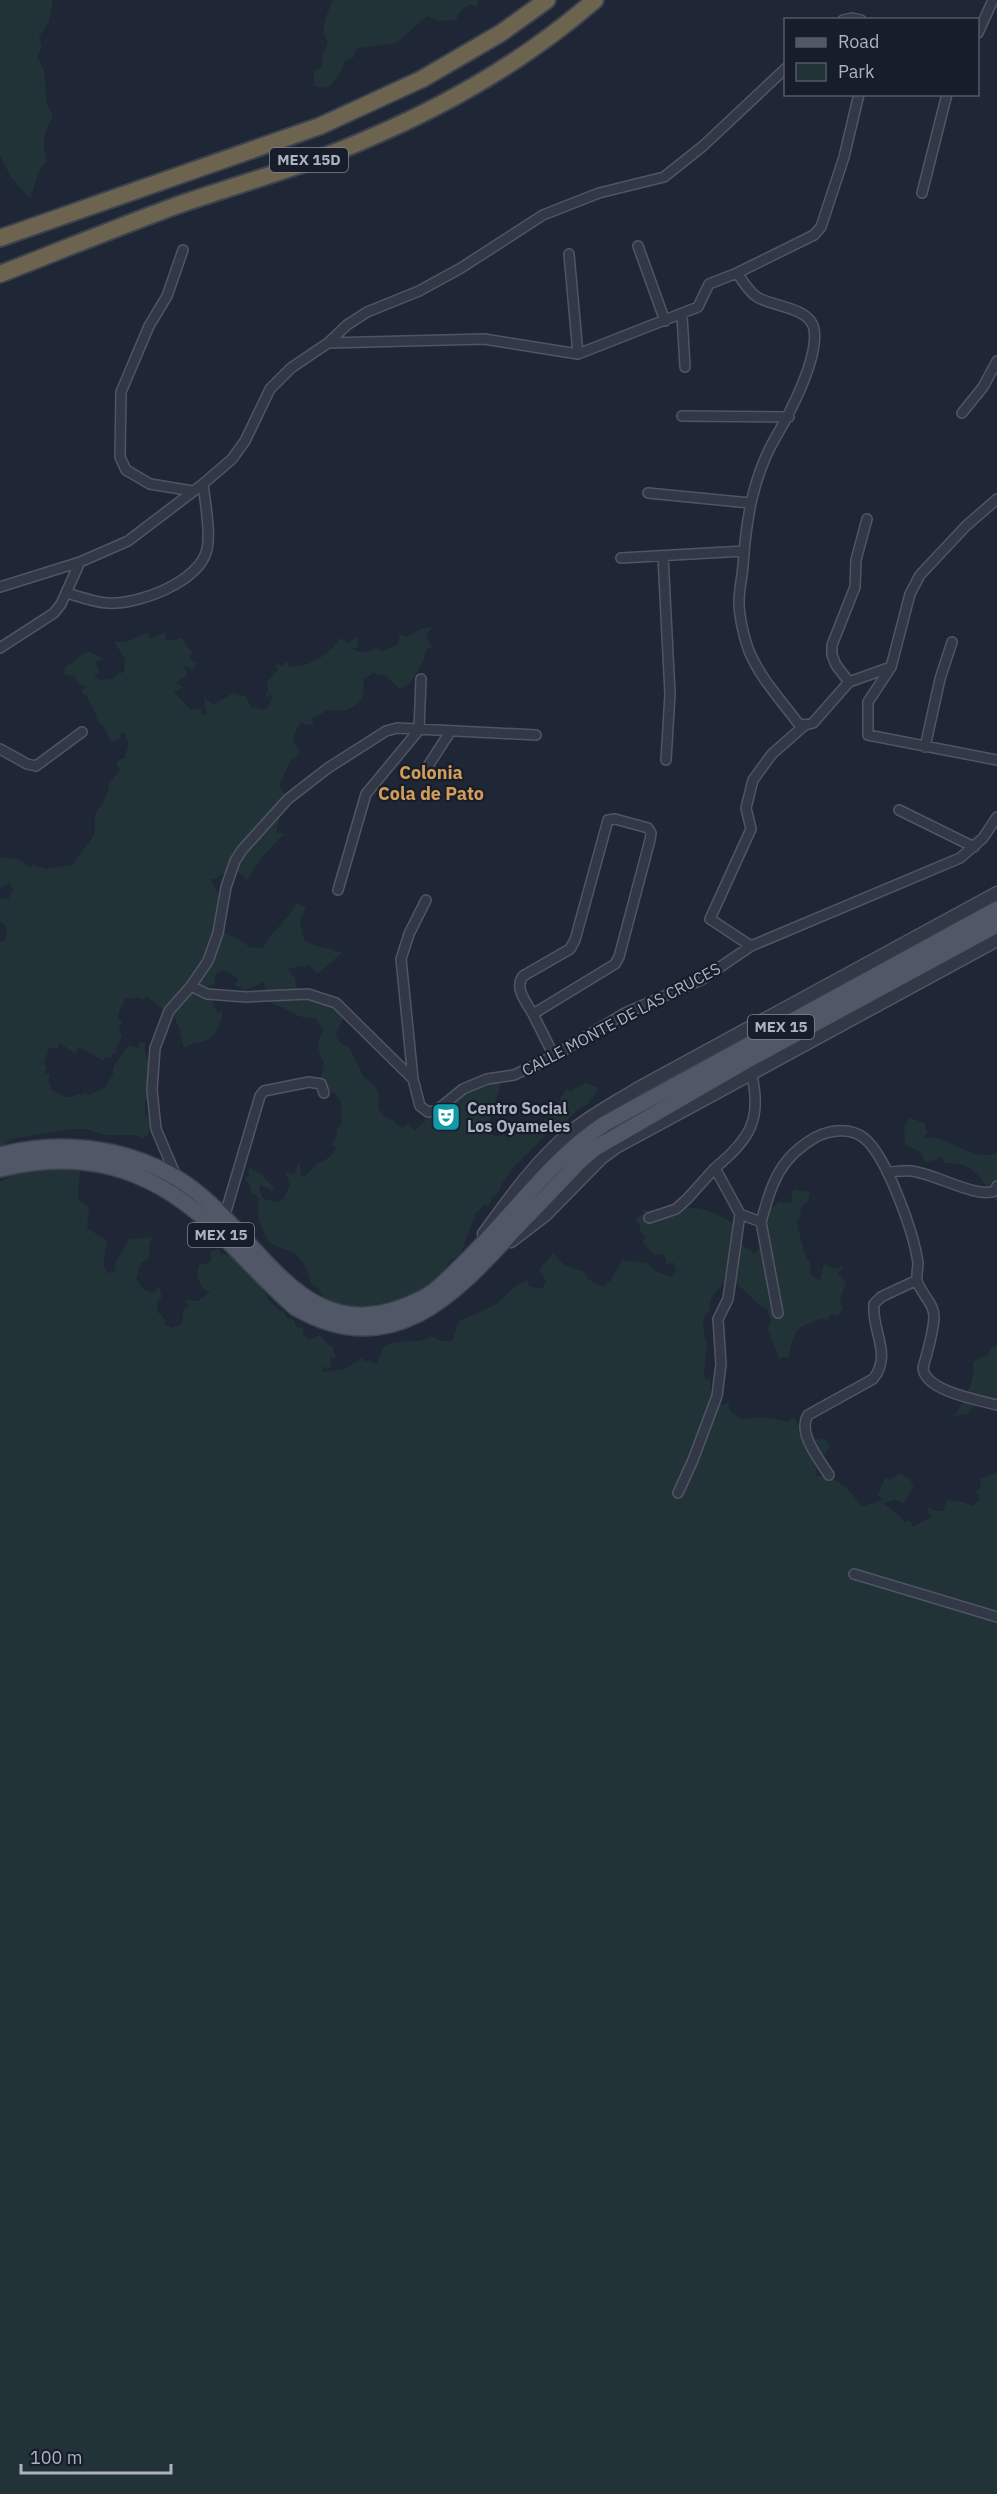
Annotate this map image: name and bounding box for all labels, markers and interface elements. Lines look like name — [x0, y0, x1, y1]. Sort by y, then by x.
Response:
legend — [784, 18, 979, 96]
text: Road — [838, 30, 879, 53]
text: Park — [838, 60, 875, 83]
road number: MEX 15D — [270, 148, 348, 172]
district label: Colonia Cola de Pato — [378, 761, 484, 805]
street label: CALLE MONTE DE LAS CRUCES — [518, 958, 724, 1080]
road number: MEX 15 — [748, 1015, 814, 1039]
place label: Centro Social Los Oyameles — [467, 1098, 570, 1136]
theatre icon: Centro Social Los Oyameles — [430, 1101, 462, 1133]
road number: MEX 15 — [188, 1223, 254, 1247]
scale bar — [21, 2437, 171, 2475]
text: 100 m — [30, 2446, 82, 2469]

